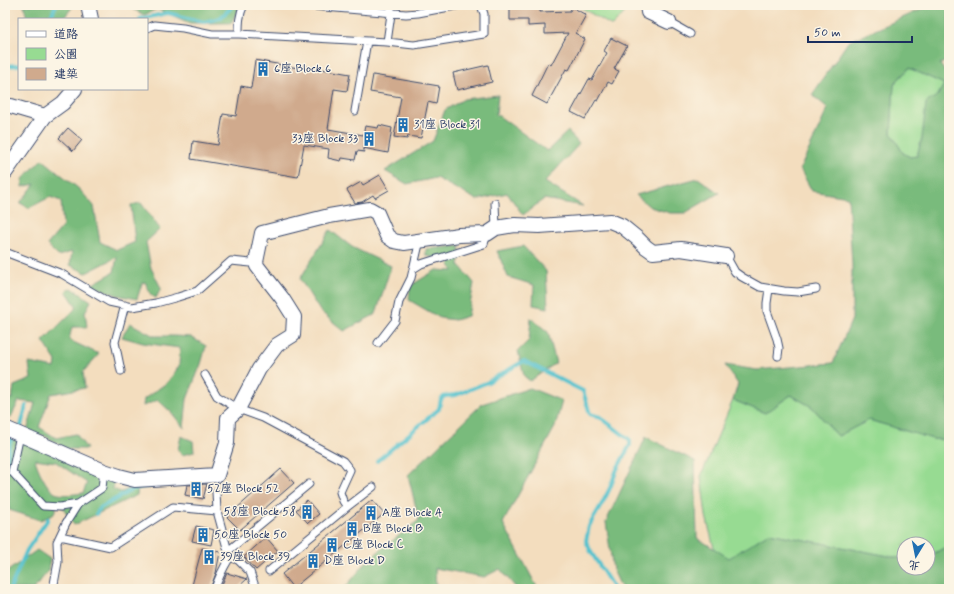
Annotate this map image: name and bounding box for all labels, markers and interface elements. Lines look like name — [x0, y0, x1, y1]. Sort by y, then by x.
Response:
legend — [18, 18, 148, 90]
scale bar — [808, 18, 912, 44]
text: 50 m — [814, 25, 841, 41]
text: 道路 — [54, 27, 78, 43]
text: 公園 — [54, 47, 78, 63]
building icon: 6座 Block 6 — [255, 61, 271, 77]
place label: 6座 Block 6 — [274, 61, 331, 77]
text: 建築 — [54, 67, 78, 83]
building icon: 31座 Block 31 — [395, 117, 411, 133]
place label: 31座 Block 31 — [414, 117, 480, 133]
place label: 33座 Block 33 — [292, 131, 358, 147]
building icon: 33座 Block 33 — [361, 131, 377, 147]
building icon: 52座 Block 52 — [188, 481, 204, 497]
place label: 52座 Block 52 — [207, 481, 279, 497]
place label: 58座 Block 58 — [224, 504, 296, 520]
building icon: 58座 Block 58 — [299, 504, 315, 520]
building icon: A座 Block A — [363, 505, 379, 521]
place label: A座 Block A — [382, 505, 442, 521]
building icon: B座 Block B — [344, 521, 360, 537]
place label: B座 Block B — [363, 521, 424, 537]
building icon: 50座 Block 50 — [195, 527, 211, 543]
place label: 50座 Block 50 — [214, 527, 287, 543]
north arrow — [896, 536, 936, 576]
building icon: C座 Block C — [324, 537, 340, 553]
place label: C座 Block C — [343, 537, 403, 553]
building icon: 39座 Block 39 — [201, 549, 217, 565]
place label: 39座 Block 39 — [220, 549, 290, 565]
building icon: D座 Block D — [305, 553, 321, 569]
place label: D座 Block D — [324, 553, 385, 569]
text: 北 — [908, 557, 921, 573]

